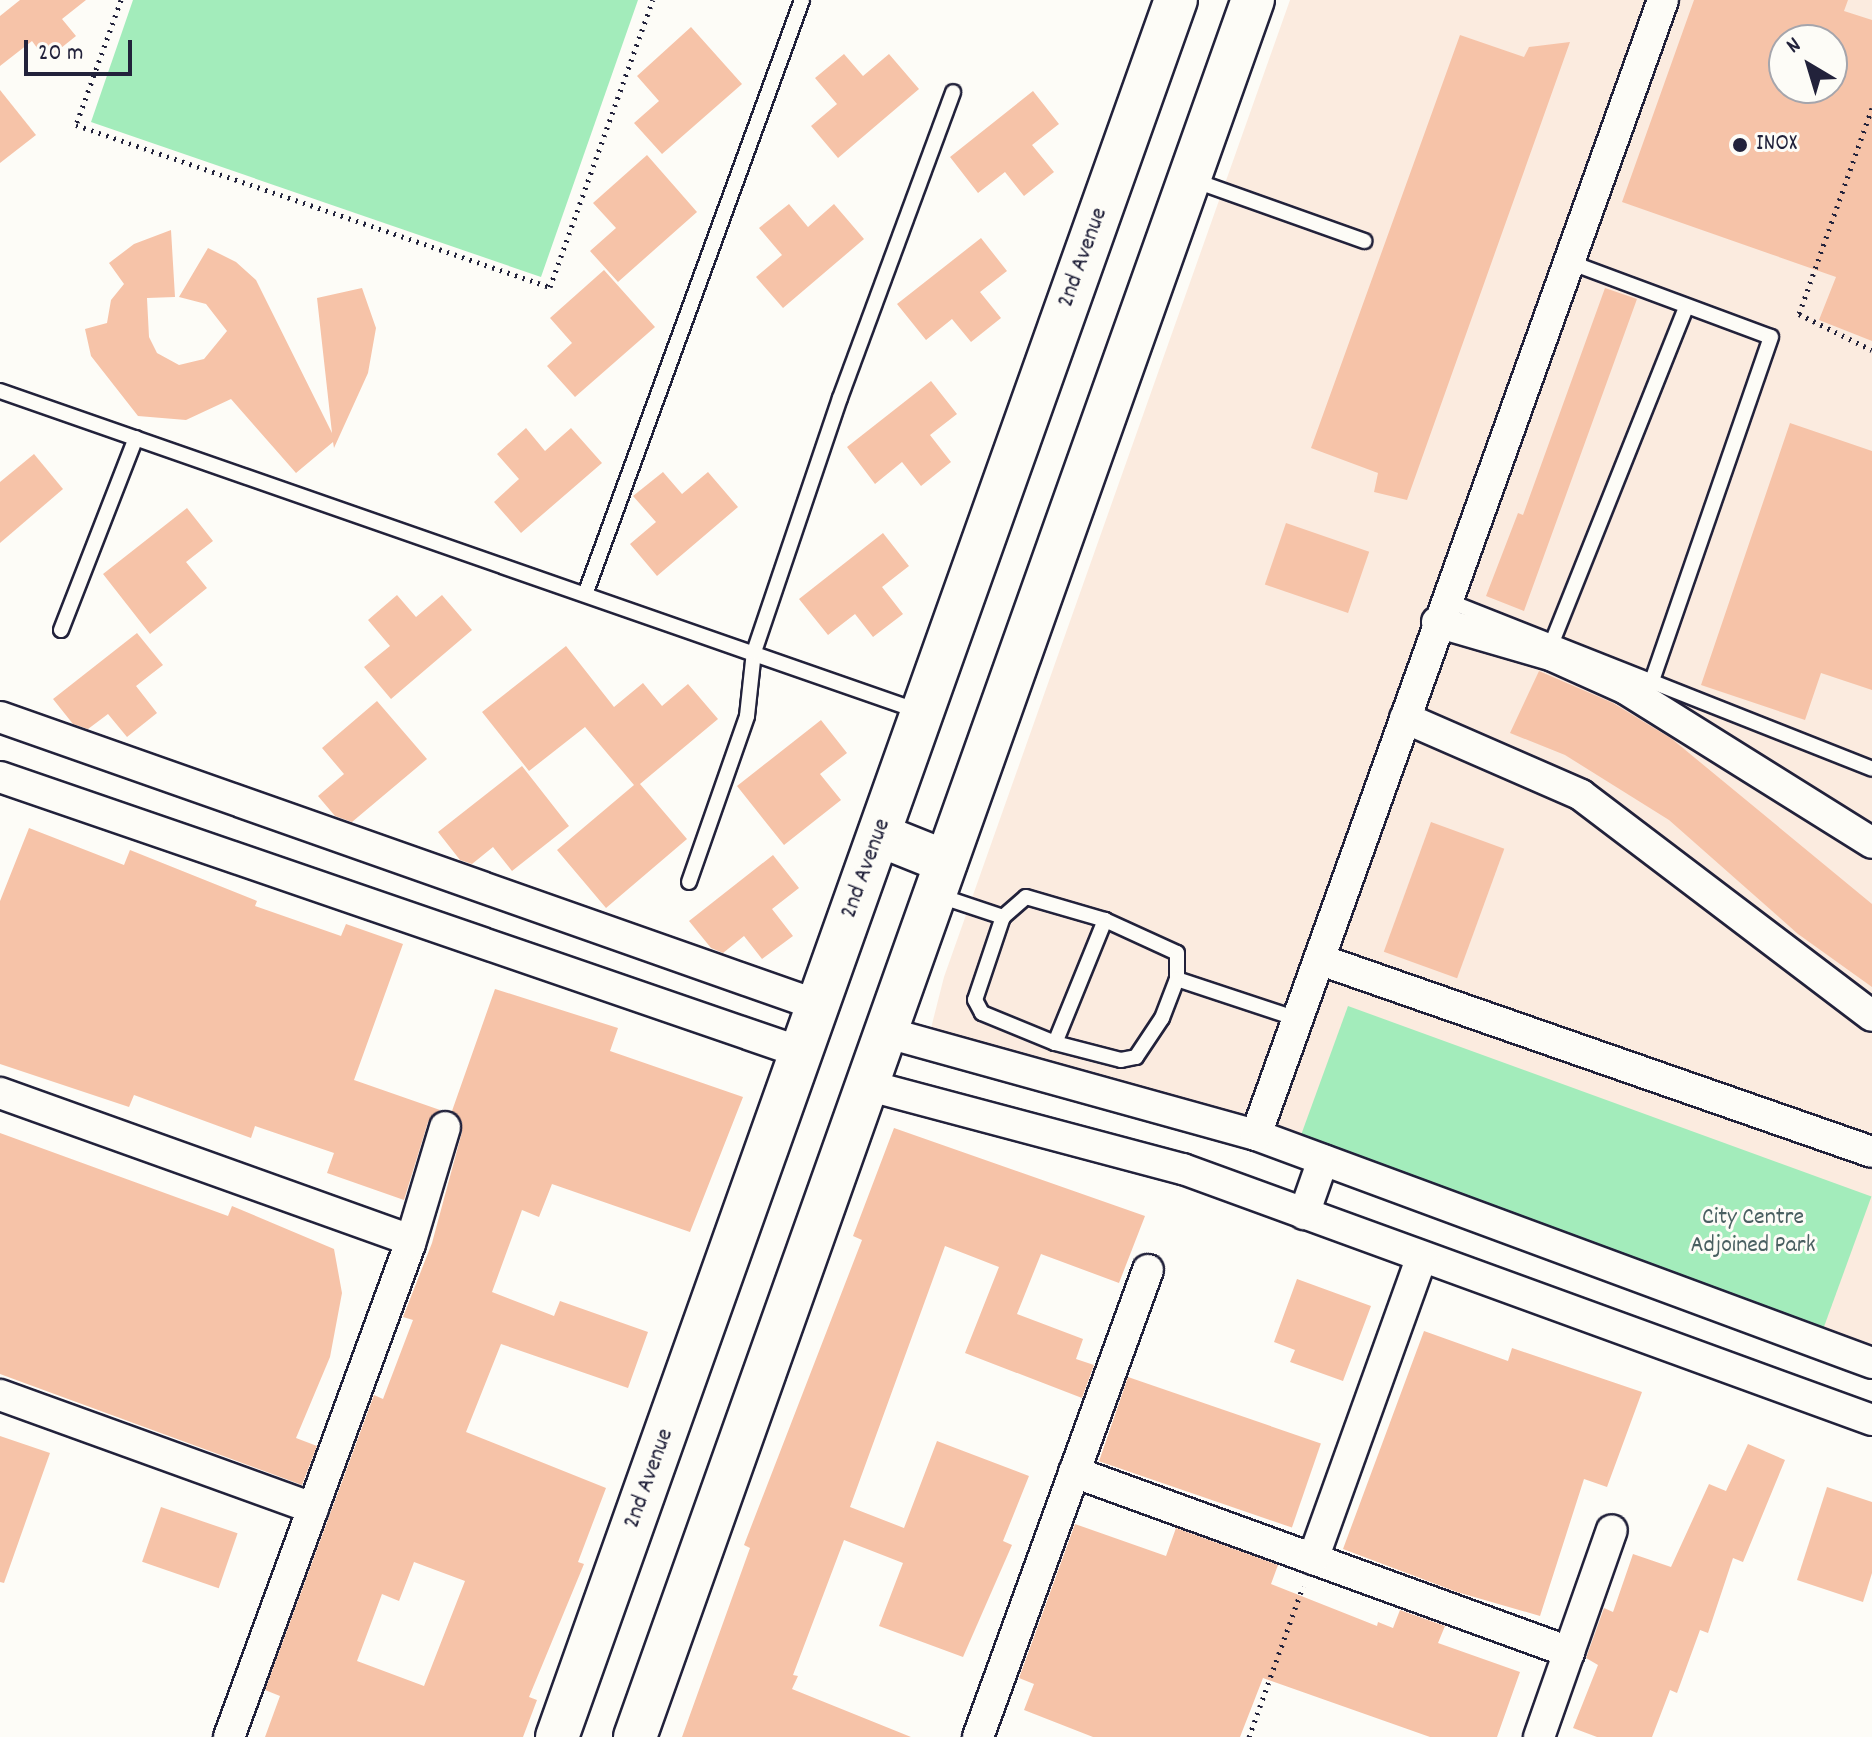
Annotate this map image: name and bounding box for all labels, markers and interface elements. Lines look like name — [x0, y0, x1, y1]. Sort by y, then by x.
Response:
scale bar — [28, 24, 136, 74]
north arrow — [1768, 24, 1848, 104]
text: N — [1780, 31, 1808, 62]
text: 20 m — [38, 37, 84, 71]
place label: INOX — [1756, 131, 1798, 159]
marker: INOX — [1731, 136, 1749, 154]
street label: 2nd Avenue — [1053, 204, 1115, 312]
street label: 2nd Avenue — [836, 815, 898, 923]
park label: City Centre Adjoined Park — [1690, 1205, 1816, 1261]
street label: 2nd Avenue — [619, 1425, 681, 1533]

